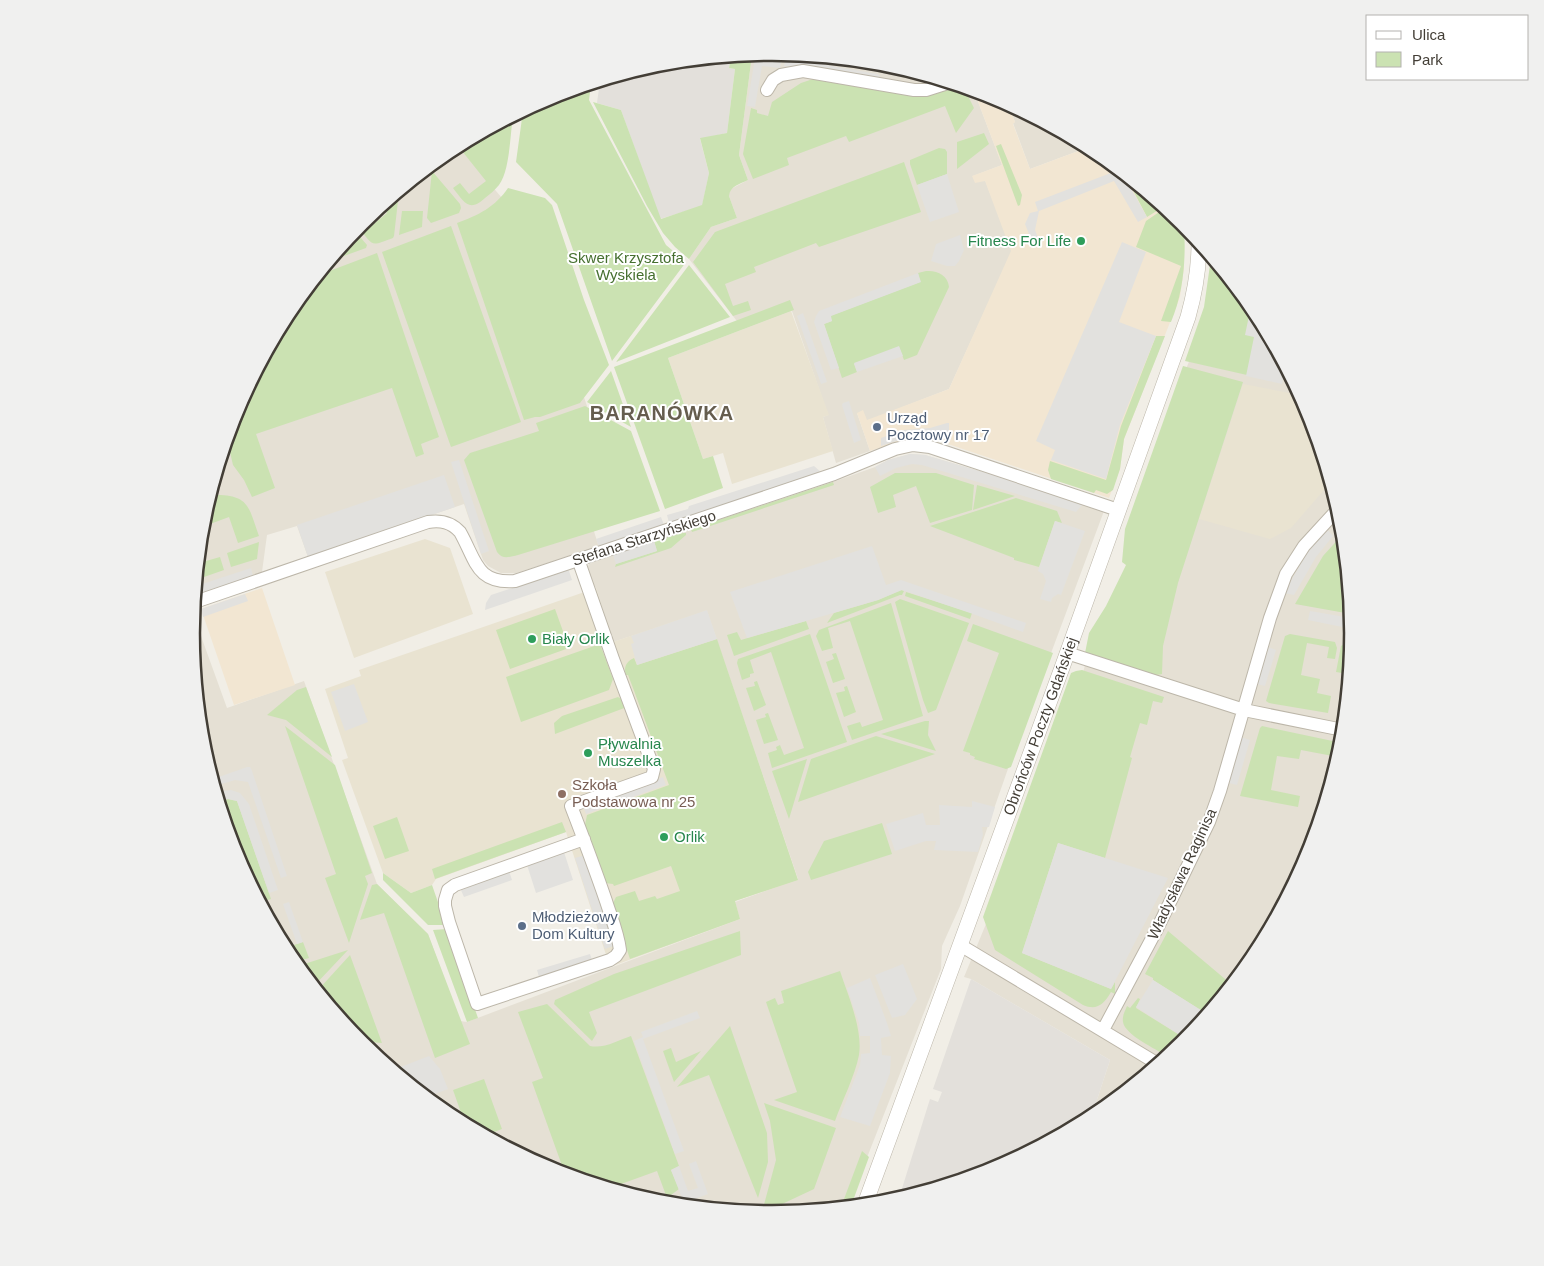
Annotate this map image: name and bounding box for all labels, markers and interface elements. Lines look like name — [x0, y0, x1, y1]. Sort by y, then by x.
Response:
legend — [1366, 15, 1529, 80]
text: Ulica — [1412, 26, 1446, 43]
text: Park — [1412, 51, 1443, 68]
place label: Fitness For Life — [968, 232, 1071, 249]
marker: Fitness For Life — [1075, 235, 1087, 247]
park label: Skwer Krzysztofa Wyskiela — [568, 249, 685, 283]
district label: BARANÓWKA — [590, 401, 734, 424]
place label: Urząd Pocztowy nr 17 — [887, 409, 990, 443]
marker: Urząd Pocztowy nr 17 — [871, 421, 883, 433]
street label: Stefana Starzyńskiego — [570, 506, 718, 569]
place label: Biały Orlik — [542, 630, 610, 647]
marker: Biały Orlik — [526, 633, 538, 645]
street label: Obrońców Poczty Gdańskiej — [1000, 635, 1080, 817]
place label: Pływalnia Muszelka — [598, 735, 662, 769]
marker: Pływalnia Muszelka — [582, 747, 594, 759]
place label: Szkoła Podstawowa nr 25 — [572, 776, 695, 810]
marker: Szkoła Podstawowa nr 25 — [556, 788, 568, 800]
street label: Władysława Raginisa — [1144, 805, 1220, 942]
place label: Orlik — [674, 828, 705, 845]
marker: Orlik — [658, 831, 670, 843]
place label: Młodzieżowy Dom Kultury — [532, 908, 618, 942]
marker: Młodzieżowy Dom Kultury — [516, 920, 528, 932]

